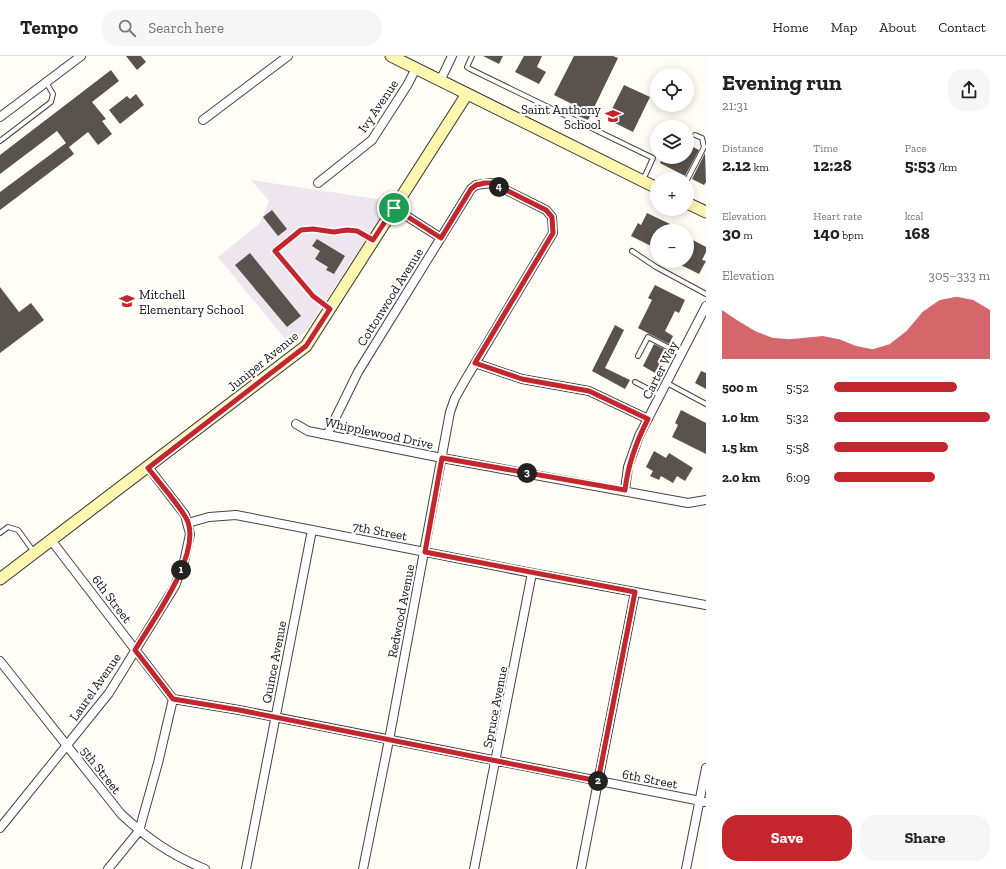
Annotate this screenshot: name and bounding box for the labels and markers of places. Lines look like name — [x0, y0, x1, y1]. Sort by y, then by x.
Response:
place label: Saint Anthony School — [521, 102, 602, 132]
school or university icon: Saint Anthony School — [604, 107, 622, 125]
pin: 4 — [489, 177, 509, 197]
pin — [377, 191, 411, 225]
place label: Mitchell Elementary School — [139, 287, 244, 317]
school or university icon: Mitchell Elementary School — [118, 292, 136, 310]
pin: 3 — [517, 463, 537, 483]
pin: 1 — [171, 560, 191, 580]
pin: 2 — [588, 771, 608, 791]

